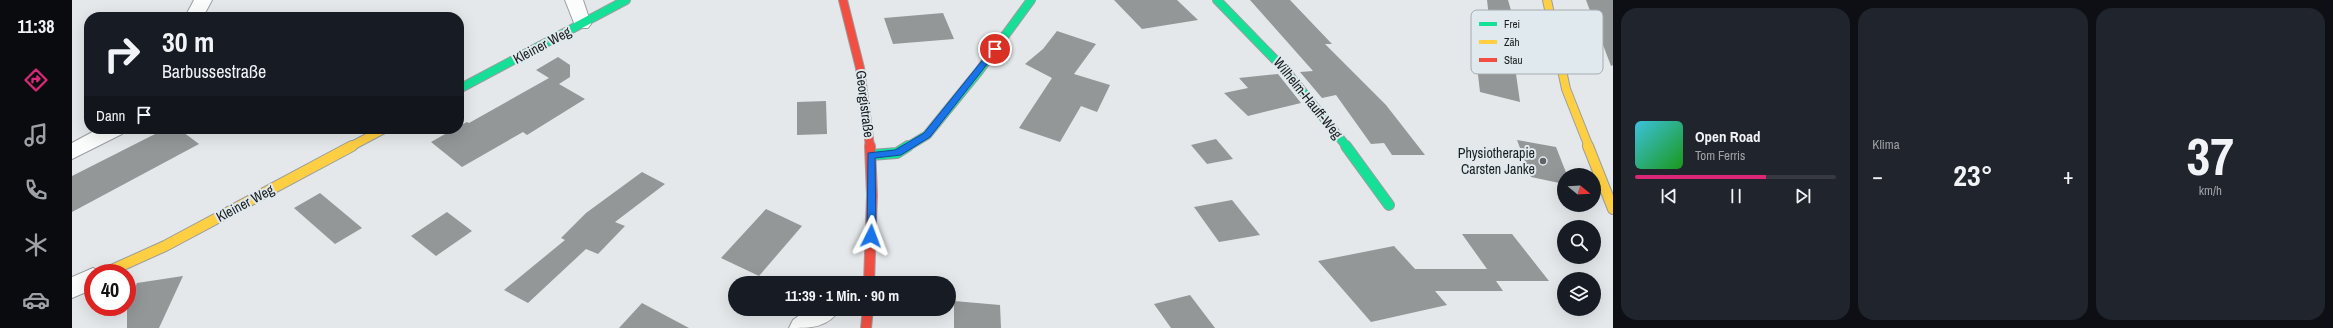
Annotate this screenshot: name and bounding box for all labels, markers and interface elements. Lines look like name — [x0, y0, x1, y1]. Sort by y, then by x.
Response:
legend — [1471, 10, 1603, 74]
text: 11:38 — [18, 14, 54, 39]
text: Frei — [1504, 17, 1520, 31]
street label: Kleiner Weg — [510, 22, 575, 68]
text: 30 m — [162, 23, 214, 61]
icon: right — [96, 28, 148, 80]
pin — [978, 32, 1012, 66]
text: Zäh — [1504, 35, 1520, 49]
icon: arrive — [984, 38, 1006, 60]
text: Stau — [1504, 53, 1523, 67]
street label: Wilhelm-Hauff-Weg — [1270, 54, 1347, 143]
text: Barbussestraße — [162, 59, 266, 84]
icon: directions — [22, 66, 50, 94]
street label: Georgistraße — [852, 69, 878, 139]
icon: arrive — [133, 104, 155, 126]
text: Dann — [96, 105, 125, 126]
icon: music — [22, 121, 50, 149]
text: 37 — [2187, 121, 2234, 191]
text: Open Road — [1695, 126, 1761, 147]
text: Klima — [1872, 136, 1900, 153]
place label: Physiotherapie Carsten Janke — [1458, 144, 1535, 178]
text: Tom Ferris — [1695, 147, 1745, 164]
text: 23° — [1953, 155, 1993, 195]
marker: Physiotherapie Carsten Janke — [1538, 156, 1548, 166]
text: − — [1872, 161, 1883, 191]
text: + — [2063, 161, 2074, 191]
north arrow — [1557, 168, 1601, 212]
map controls — [1557, 168, 1601, 316]
icon: phone — [22, 176, 50, 204]
street label: Kleiner Weg — [213, 180, 278, 226]
text: km/h — [2199, 182, 2222, 199]
icon: previous — [1658, 185, 1680, 207]
icon: pause — [1725, 185, 1747, 207]
icon: next — [1792, 185, 1814, 207]
position arrow — [850, 215, 892, 257]
button: search — [1557, 220, 1601, 264]
icon: climate — [22, 231, 50, 259]
speed limit sign: 40 — [84, 264, 136, 316]
button: layers — [1557, 272, 1601, 316]
text: 11:39 · 1 Min. · 90 m — [785, 285, 899, 306]
icon: car — [22, 286, 50, 314]

